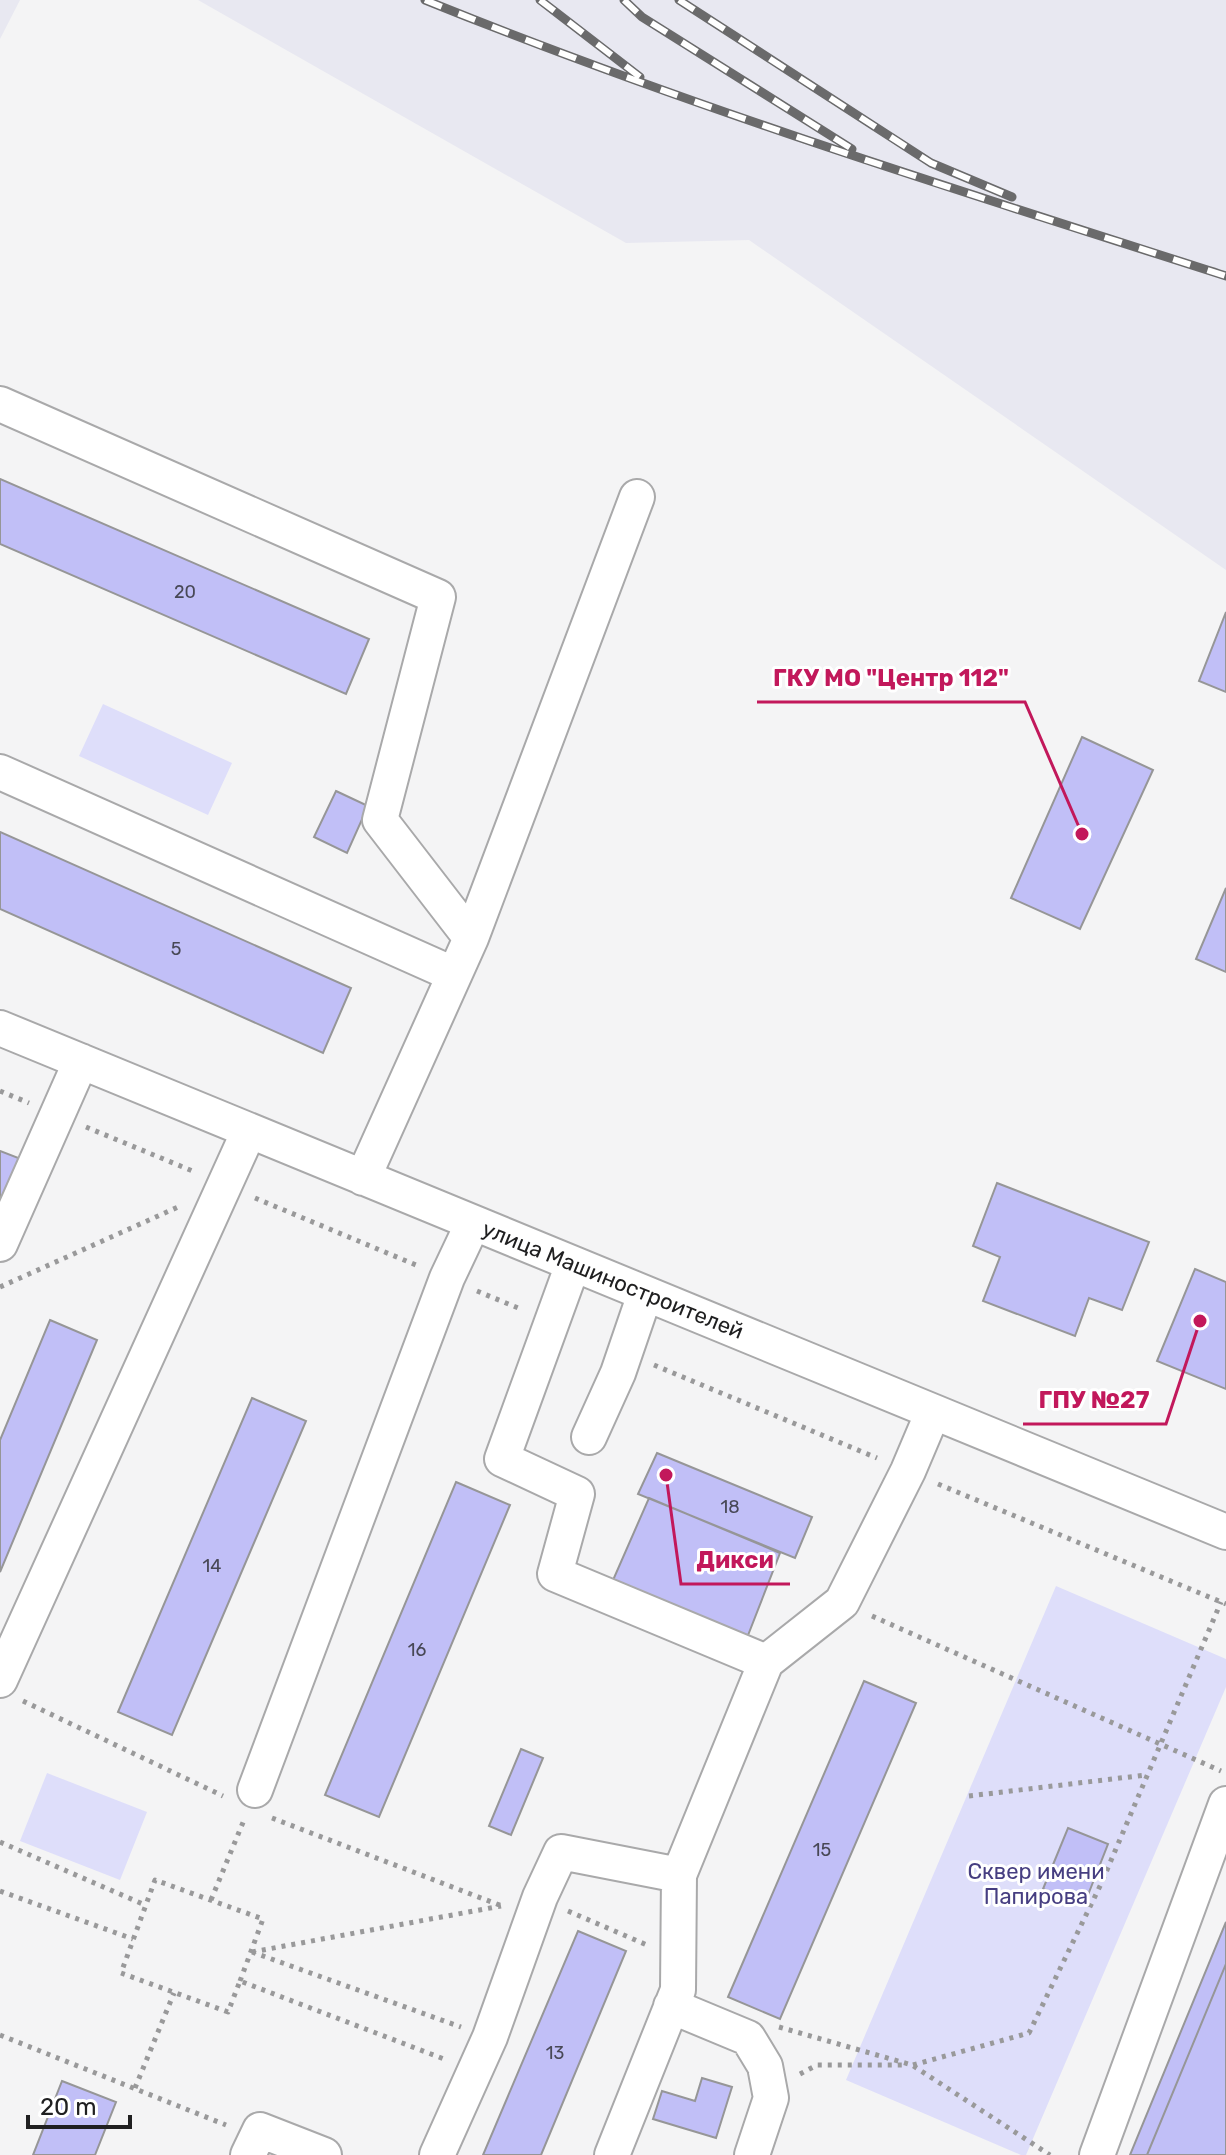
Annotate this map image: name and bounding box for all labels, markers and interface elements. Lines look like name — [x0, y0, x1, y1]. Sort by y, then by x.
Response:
house number: 20 — [174, 581, 196, 603]
callout: ГКУ МО "Центр 112" — [757, 654, 1025, 702]
text: ГКУ МО "Центр 112" — [773, 664, 1009, 692]
house number: 5 — [171, 938, 181, 960]
street label: улица Машиностроителей — [478, 1215, 748, 1345]
callout: ГПУ №27 — [1023, 1376, 1166, 1424]
text: ГПУ №27 — [1039, 1386, 1150, 1414]
house number: 18 — [720, 1496, 740, 1518]
callout: Дикси — [681, 1536, 790, 1584]
text: Дикси — [696, 1546, 774, 1574]
house number: 14 — [203, 1555, 221, 1577]
house number: 16 — [408, 1639, 426, 1661]
house number: 15 — [813, 1839, 831, 1861]
park label: Сквер имени Папирова — [967, 1858, 1105, 1910]
house number: 13 — [546, 2042, 564, 2064]
scale bar — [28, 2079, 130, 2129]
text: 20 m — [40, 2093, 97, 2121]

